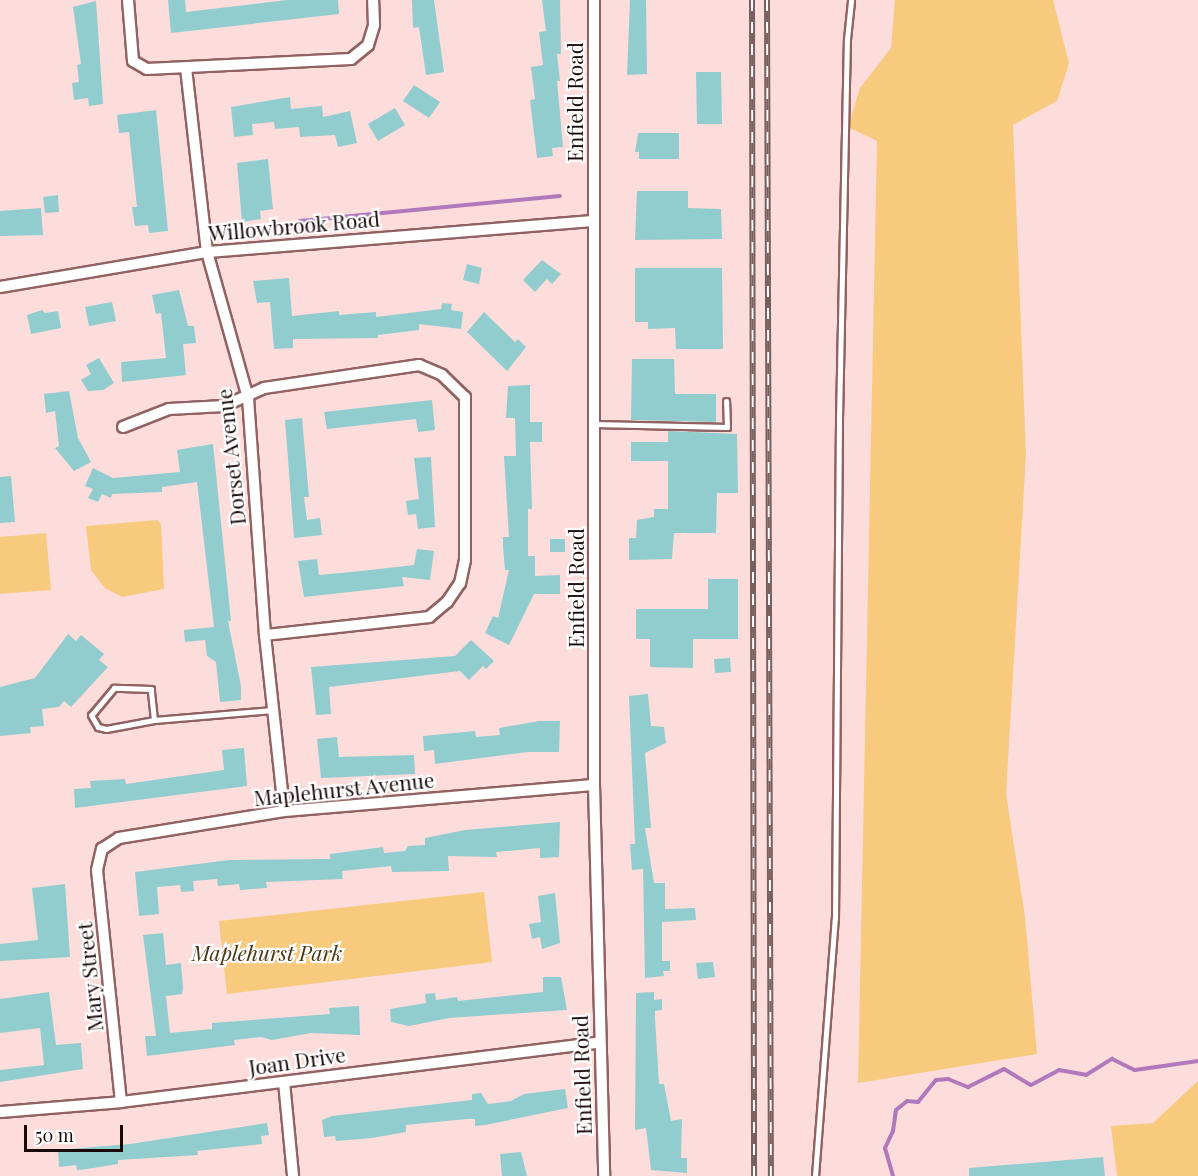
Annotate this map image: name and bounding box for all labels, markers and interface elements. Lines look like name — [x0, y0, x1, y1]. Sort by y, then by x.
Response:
street label: Enfield Road — [561, 42, 587, 162]
street label: Willowbrook Road — [207, 205, 381, 245]
street label: Dorset Avenue — [210, 387, 250, 527]
street label: Enfield Road — [562, 528, 588, 648]
street label: Maplehurst Avenue — [252, 766, 436, 810]
street label: Mary Street — [71, 921, 107, 1033]
park label: Maplehurst Park — [192, 939, 342, 965]
street label: Enfield Road — [566, 1015, 596, 1135]
street label: Joan Drive — [247, 1041, 347, 1079]
scale bar — [27, 1113, 126, 1151]
text: 50 m — [35, 1123, 74, 1147]

